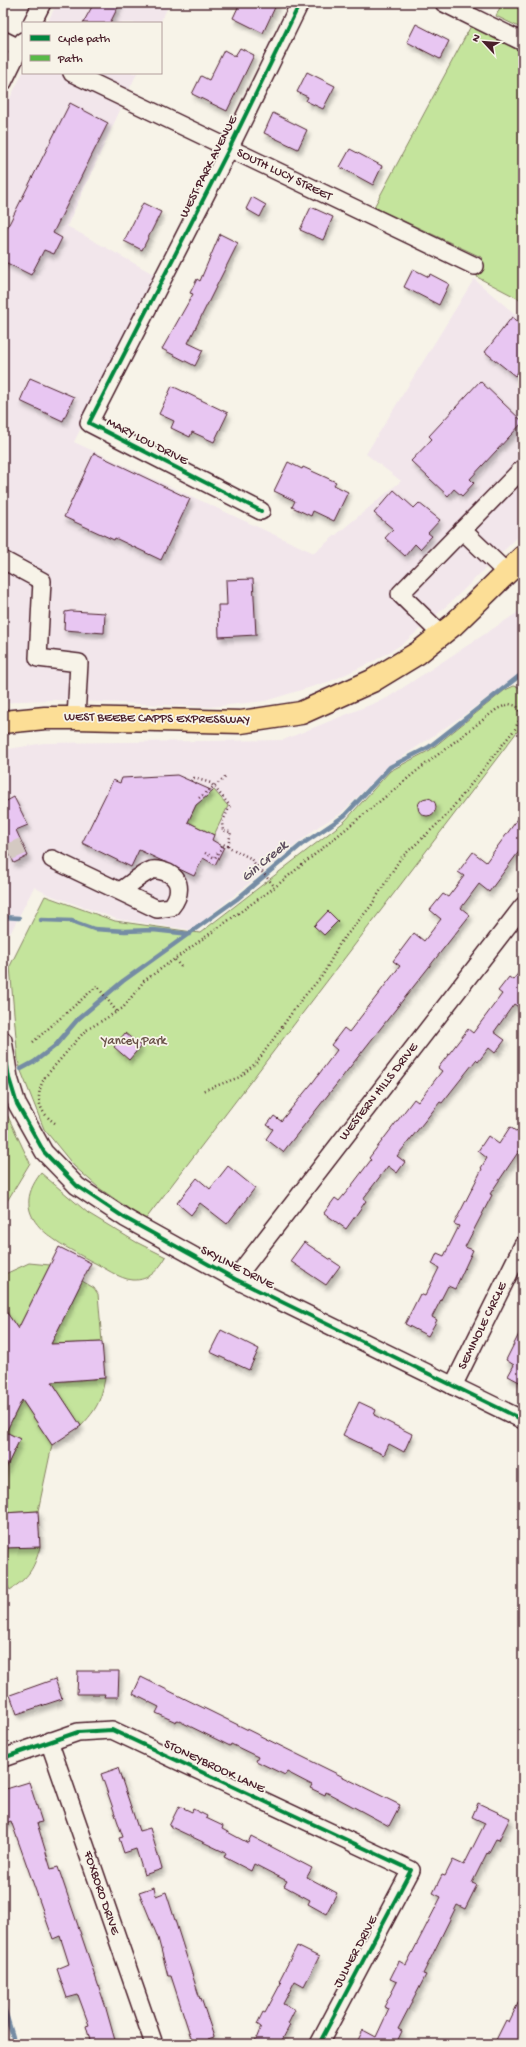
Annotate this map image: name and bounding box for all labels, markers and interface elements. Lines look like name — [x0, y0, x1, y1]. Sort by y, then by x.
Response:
legend — [22, 22, 162, 74]
north arrow — [464, 22, 504, 62]
text: Cycle path — [58, 33, 111, 47]
text: N — [470, 33, 484, 44]
text: Path — [57, 53, 83, 67]
street label: WEST PARK AVENUE — [177, 113, 242, 220]
street label: SOUTH LUCY STREET — [234, 145, 335, 205]
street label: MARY LOU DRIVE — [104, 415, 191, 469]
street label: WEST BEEBE CAPPS EXPRESSWAY — [64, 710, 250, 728]
water label: Gin Creek — [238, 837, 293, 886]
park label: Yancey Park — [101, 1034, 168, 1049]
street label: WESTERN HILLS DRIVE — [336, 1040, 422, 1144]
street label: SKYLINE DRIVE — [198, 1243, 277, 1293]
street label: SEMINOLE CIRCLE — [455, 1279, 511, 1372]
street label: STONEYBROOK LANE — [161, 1737, 268, 1797]
street label: FOXBORO DRIVE — [79, 1848, 123, 1938]
street label: JULNER DRIVE — [331, 1913, 382, 1991]

